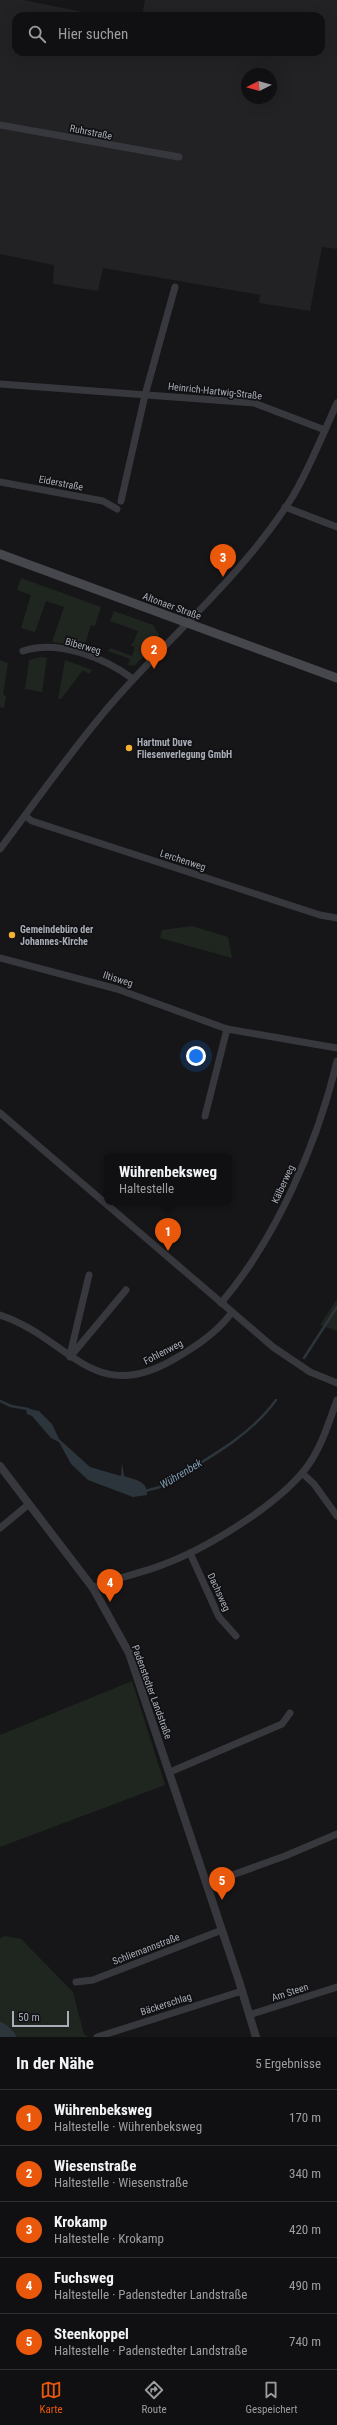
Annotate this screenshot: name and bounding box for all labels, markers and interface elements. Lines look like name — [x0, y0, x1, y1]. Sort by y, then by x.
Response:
search box — [12, 12, 325, 56]
icon: search — [26, 23, 48, 45]
text: Hier suchen — [58, 25, 128, 43]
north arrow — [241, 68, 277, 104]
street label: Ruhrstraße — [69, 122, 113, 142]
street label: Heinrich-Hartwig-Straße — [167, 381, 263, 401]
street label: Eiderstraße — [38, 473, 84, 493]
pin: 3 — [210, 544, 236, 577]
street label: Altonaer Straße — [141, 590, 203, 622]
street label: Biberweg — [64, 636, 102, 656]
pin: 2 — [141, 636, 167, 669]
place label: Hartmut Duve Fliesenverlegung GmbH — [137, 737, 232, 760]
marker: Hartmut Duve Fliesenverlegung GmbH — [124, 743, 134, 753]
street label: Lerchenweg — [159, 847, 207, 873]
place label: Gemeindebüro der Johannes-Kirche — [20, 924, 94, 947]
marker: Gemeindebüro der Johannes-Kirche — [7, 930, 17, 940]
street label: Iltisweg — [102, 969, 134, 989]
your location — [186, 1046, 206, 1066]
popup — [104, 1153, 232, 1205]
text: Wührenbeksweg — [119, 1163, 217, 1181]
street label: Kälberweg — [269, 1163, 297, 1205]
text: Haltestelle — [119, 1181, 174, 1196]
pin: 1 — [155, 1218, 181, 1251]
street label: Fohlenweg — [142, 1337, 184, 1367]
water label: Wührenbek — [158, 1456, 205, 1492]
pin: 4 — [97, 1569, 123, 1602]
street label: Dachsweg — [205, 1571, 233, 1613]
street label: Padenstedter Landstraße — [130, 1643, 174, 1741]
pin: 5 — [209, 1867, 235, 1900]
street label: Schliemannstraße — [111, 1931, 181, 1967]
street label: Am Steen — [270, 1981, 310, 2003]
street label: Bäckerschlag — [139, 1991, 193, 2017]
scale bar — [12, 2009, 69, 2028]
text: 50 m — [18, 2011, 40, 2024]
text: In der Nähe — [16, 2053, 94, 2073]
text: 5 Ergebnisse — [255, 2056, 321, 2071]
text: Wührenbeksweg — [54, 2101, 152, 2119]
text: 1 — [26, 2110, 32, 2125]
text: 170 m — [289, 2110, 321, 2125]
text: Haltestelle · Wührenbeksweg — [54, 2119, 202, 2134]
text: Wiesenstraße — [54, 2157, 136, 2175]
text: 2 — [26, 2166, 32, 2181]
text: 340 m — [289, 2166, 321, 2181]
text: Haltestelle · Wiesenstraße — [54, 2175, 188, 2190]
text: Krokamp — [54, 2213, 107, 2231]
text: 3 — [26, 2222, 32, 2237]
text: 420 m — [289, 2222, 321, 2237]
text: Haltestelle · Krokamp — [54, 2231, 164, 2246]
text: Fuchsweg — [54, 2269, 114, 2287]
text: 4 — [26, 2278, 32, 2293]
text: 490 m — [289, 2278, 321, 2293]
text: Haltestelle · Padenstedter Landstraße — [54, 2287, 247, 2302]
text: Steenkoppel — [54, 2325, 129, 2343]
text: 5 — [26, 2334, 32, 2349]
text: 740 m — [289, 2334, 321, 2349]
text: Haltestelle · Padenstedter Landstraße — [54, 2343, 247, 2358]
tab: Karte — [39, 2379, 63, 2416]
tab: Route — [142, 2379, 167, 2416]
tab: Gespeichert — [245, 2379, 298, 2416]

